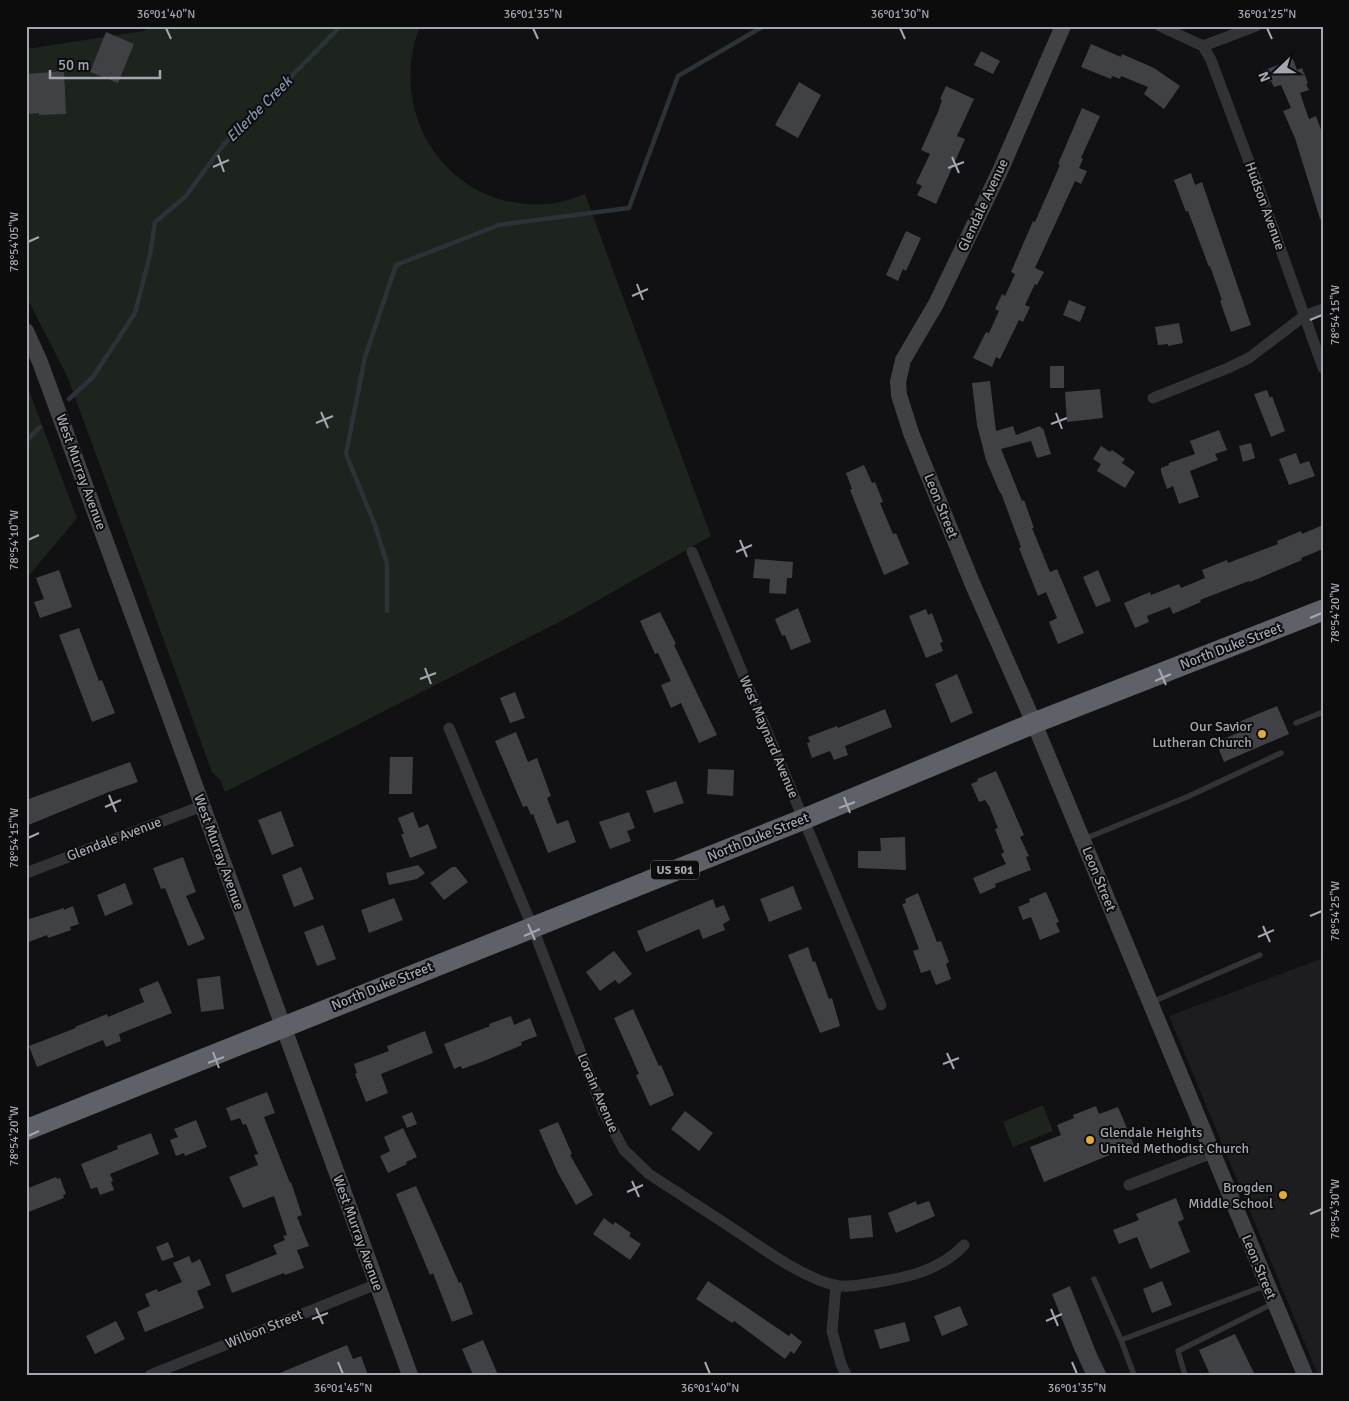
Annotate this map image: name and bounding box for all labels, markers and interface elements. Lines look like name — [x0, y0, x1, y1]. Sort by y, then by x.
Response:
text: 36°01'40"N — [137, 7, 195, 22]
text: 36°01'35"N — [504, 7, 562, 22]
text: 36°01'30"N — [871, 7, 929, 22]
text: 36°01'25"N — [1238, 7, 1296, 22]
scale bar — [50, 48, 160, 80]
north arrow — [1252, 48, 1302, 98]
text: 50 m — [58, 56, 89, 74]
text: N — [1255, 69, 1274, 84]
water label: Ellerbe Creek — [222, 71, 297, 146]
street label: Glendale Avenue — [954, 156, 1012, 254]
street label: Hudson Avenue — [1241, 160, 1289, 252]
text: 78°54'05"W — [7, 212, 22, 272]
text: 78°54'15"W — [1328, 285, 1343, 345]
street label: West Murray Avenue — [52, 412, 110, 532]
street label: Leon Street — [920, 471, 962, 541]
text: 78°54'10"W — [7, 510, 22, 570]
text: 78°54'20"W — [1328, 583, 1343, 643]
street label: North Duke Street — [1178, 619, 1284, 673]
street label: West Maynard Avenue — [736, 673, 802, 801]
place label: Our Savior Lutheran Church — [1152, 718, 1253, 751]
marker: Our Savior Lutheran Church — [1256, 728, 1268, 740]
street label: West Murray Avenue — [190, 792, 248, 912]
text: 78°54'15"W — [7, 808, 22, 868]
street label: North Duke Street — [705, 809, 811, 865]
street label: Glendale Avenue — [64, 813, 164, 865]
street label: Leon Street — [1078, 844, 1120, 914]
road number: US 501 — [651, 860, 699, 880]
text: 78°54'25"W — [1328, 881, 1343, 941]
street label: North Duke Street — [329, 958, 435, 1014]
street label: Lorain Avenue — [574, 1051, 622, 1135]
text: 78°54'20"W — [7, 1106, 22, 1166]
place label: Glendale Heights United Methodist Church — [1100, 1124, 1249, 1157]
marker: Glendale Heights United Methodist Church — [1084, 1134, 1096, 1146]
street label: West Murray Avenue — [329, 1173, 387, 1293]
place label: Brogden Middle School — [1188, 1179, 1273, 1212]
text: 78°54'30"W — [1328, 1179, 1343, 1239]
marker: Brogden Middle School — [1277, 1189, 1289, 1201]
street label: Leon Street — [1238, 1232, 1280, 1302]
street label: Wilbon Street — [223, 1306, 305, 1352]
text: 36°01'45"N — [314, 1381, 372, 1396]
text: 36°01'40"N — [681, 1381, 739, 1396]
text: 36°01'35"N — [1048, 1381, 1106, 1396]

